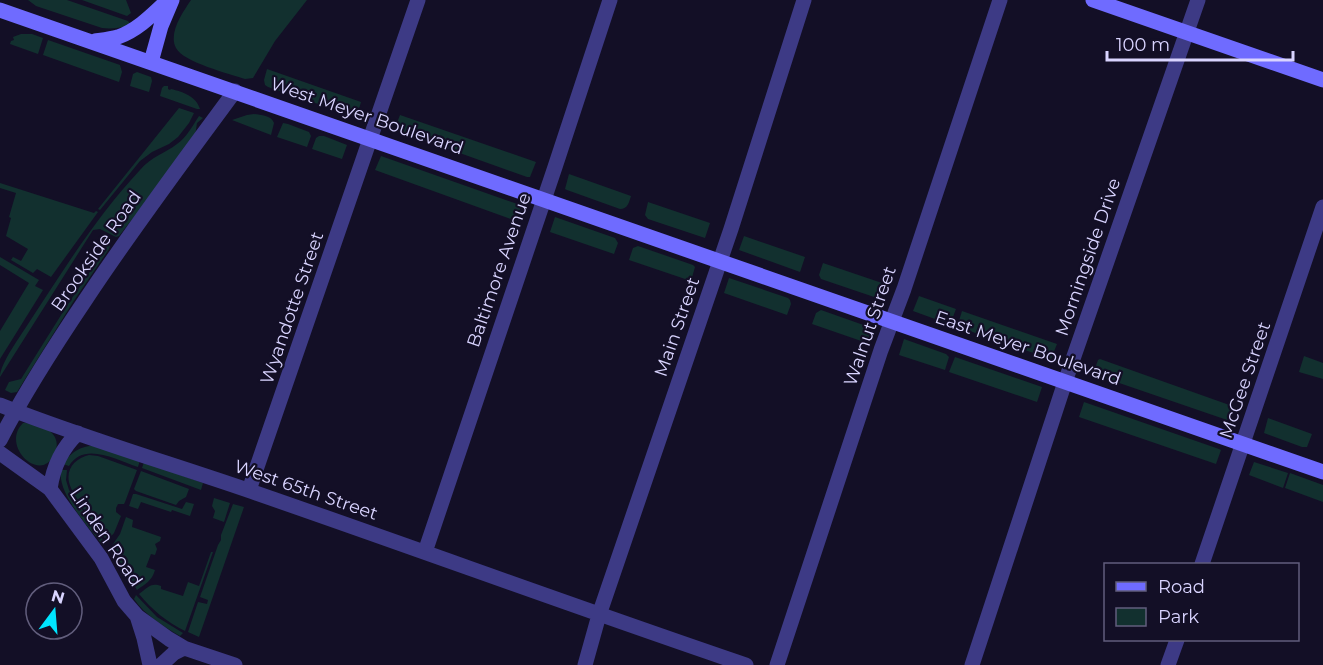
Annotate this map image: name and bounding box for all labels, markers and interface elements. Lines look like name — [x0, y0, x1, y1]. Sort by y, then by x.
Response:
scale bar — [1107, 24, 1293, 62]
text: 100 m — [1116, 34, 1170, 56]
street label: West Meyer Boulevard — [268, 73, 466, 159]
street label: Morningside Drive — [1051, 175, 1125, 339]
street label: Brookside Road — [46, 186, 146, 316]
street label: Baltimore Avenue — [462, 190, 536, 350]
street label: Wyandotte Street — [256, 229, 328, 387]
street label: Walnut Street — [839, 263, 901, 389]
street label: Main Street — [650, 274, 704, 380]
street label: East Meyer Boulevard — [932, 306, 1124, 390]
street label: McGee Street — [1215, 319, 1275, 441]
street label: West 65th Street — [231, 455, 381, 525]
street label: Linden Road — [65, 483, 147, 591]
legend — [1104, 563, 1299, 641]
text: Road — [1158, 576, 1205, 598]
north arrow — [24, 581, 84, 641]
text: N — [49, 586, 67, 608]
text: Park — [1158, 606, 1199, 628]

